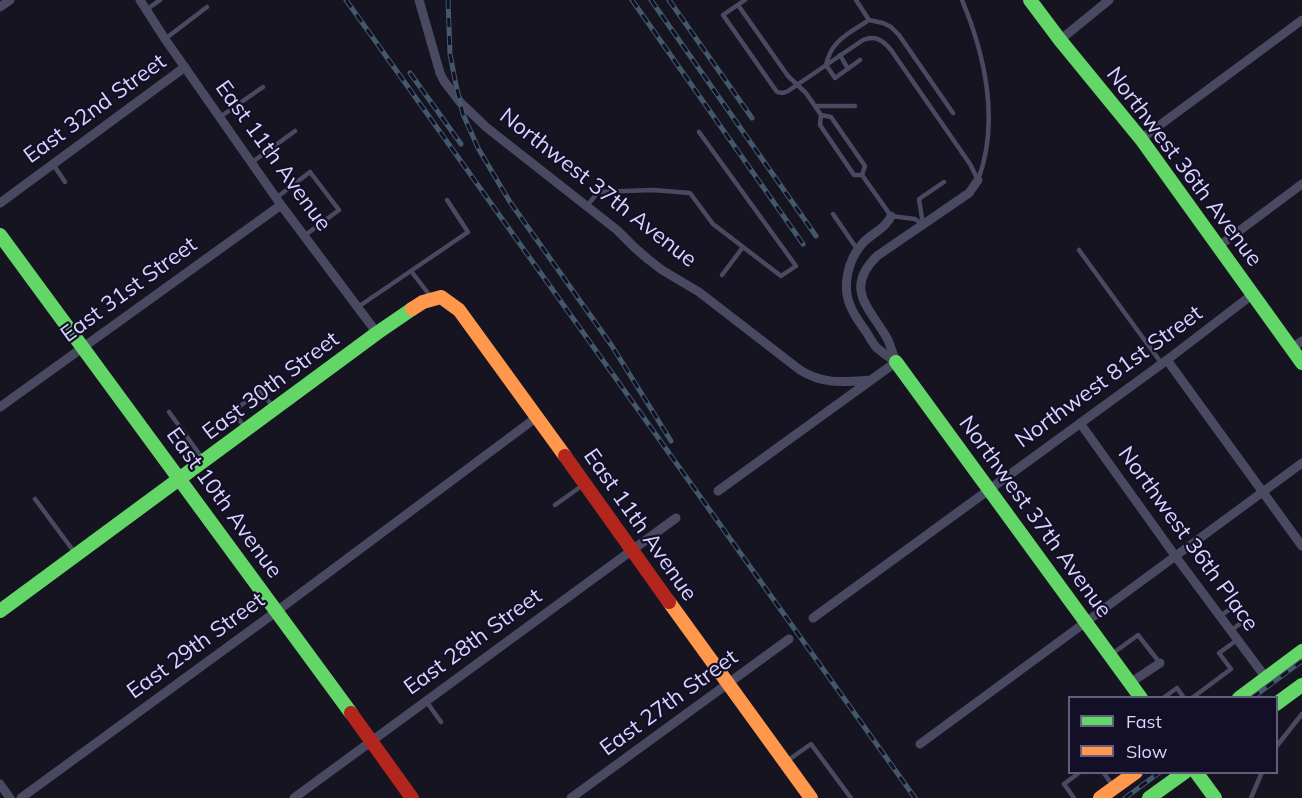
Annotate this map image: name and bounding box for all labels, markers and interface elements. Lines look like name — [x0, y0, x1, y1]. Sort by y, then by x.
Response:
street label: East 32nd Street — [19, 49, 171, 169]
street label: Northwest 36th Avenue — [1100, 62, 1268, 272]
street label: East 11th Avenue — [210, 76, 336, 236]
street label: Northwest 37th Avenue — [494, 103, 702, 273]
street label: East 31st Street — [56, 232, 202, 348]
street label: Northwest 81st Street — [1010, 300, 1208, 454]
street label: East 30th Street — [198, 326, 344, 446]
street label: Northwest 37th Avenue — [953, 411, 1117, 623]
street label: East 10th Avenue — [161, 423, 287, 583]
street label: Northwest 36th Place — [1112, 442, 1264, 636]
street label: East 11th Avenue — [578, 444, 702, 606]
street label: East 28th Street — [399, 583, 547, 701]
street label: East 29th Street — [122, 587, 270, 705]
street label: East 27th Street — [595, 644, 743, 762]
legend — [1068, 696, 1278, 774]
text: Fast — [1126, 710, 1162, 733]
text: Slow — [1126, 740, 1167, 763]

